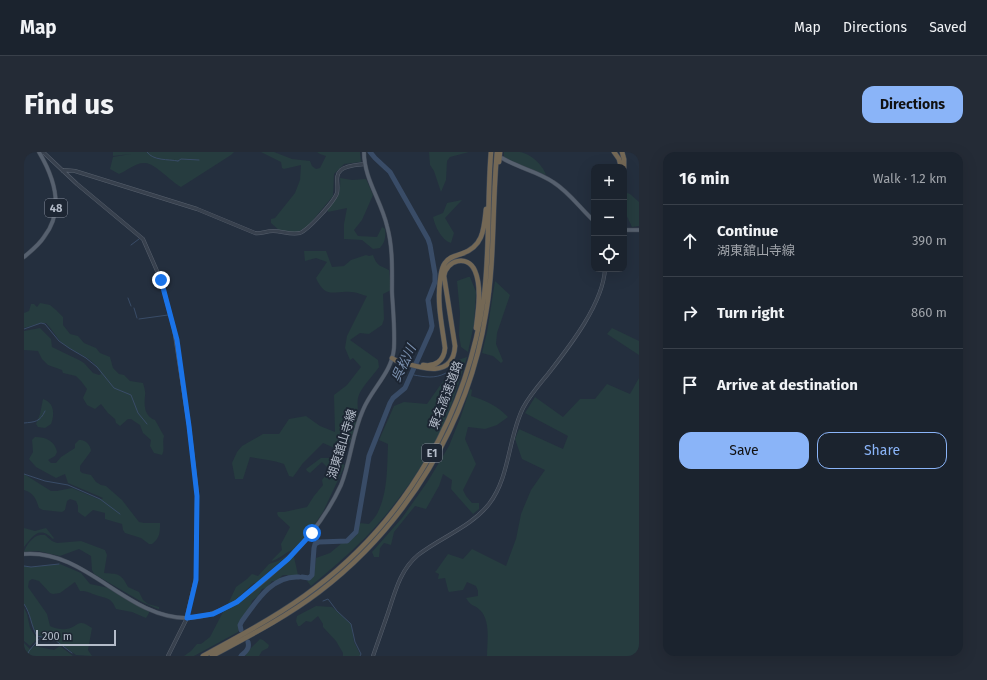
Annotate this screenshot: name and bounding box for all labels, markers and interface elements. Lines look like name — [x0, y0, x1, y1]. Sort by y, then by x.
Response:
text: Map — [20, 16, 57, 39]
text: Map — [794, 19, 821, 36]
text: Directions — [843, 19, 907, 36]
text: Saved — [929, 19, 967, 36]
button: Directions — [862, 86, 963, 123]
text: Find us — [24, 88, 114, 121]
map controls — [591, 164, 627, 272]
button: + — [591, 164, 627, 200]
text: 16 min — [679, 168, 729, 189]
text: Walk · 1.2 km — [873, 171, 947, 186]
road number: 48 — [45, 199, 67, 217]
button: − — [591, 200, 627, 236]
text: Continue — [717, 222, 778, 240]
icon: ahead — [679, 230, 701, 252]
text: 390 m — [912, 233, 947, 248]
button: locate — [591, 236, 627, 272]
text: 湖東舘山寺線 — [717, 243, 795, 258]
route end — [152, 271, 170, 289]
icon: right — [679, 302, 701, 324]
text: Turn right — [717, 304, 784, 322]
text: 860 m — [911, 305, 947, 320]
water label: 呉松川 — [388, 341, 420, 384]
street label: 東名高速道路 — [427, 359, 465, 431]
icon: arrive — [679, 374, 701, 396]
text: Arrive at destination — [717, 376, 858, 394]
street label: 湖東舘山寺線 — [325, 408, 359, 480]
button: Save — [679, 432, 809, 469]
button: Share — [817, 432, 947, 469]
road number: E1 — [422, 444, 442, 462]
route start — [303, 524, 321, 542]
scale bar — [36, 628, 116, 647]
text: 200 m — [42, 630, 72, 643]

